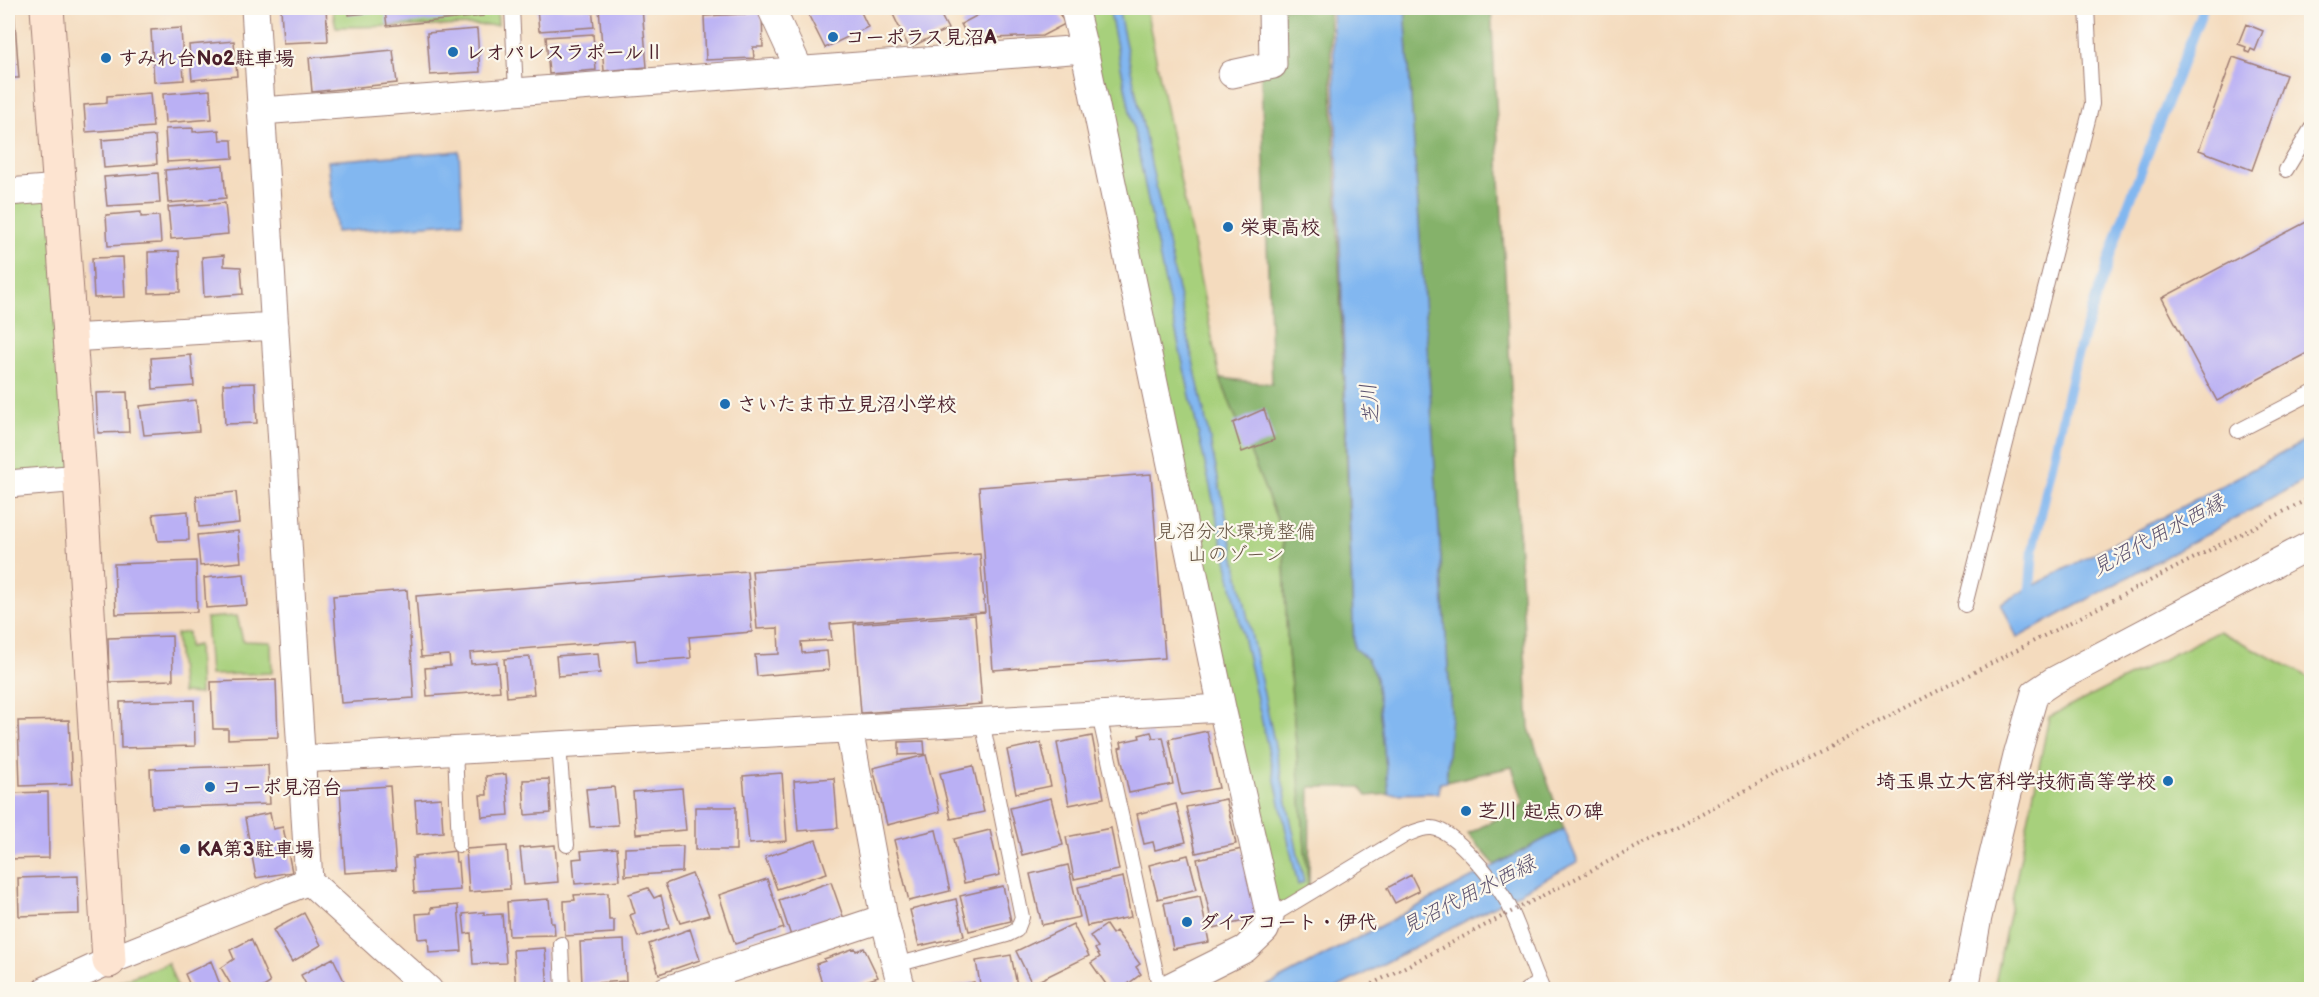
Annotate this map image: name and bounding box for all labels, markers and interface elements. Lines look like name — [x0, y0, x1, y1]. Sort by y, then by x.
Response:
place label: コーポラス見沼A — [845, 26, 997, 50]
marker: コーポラス見沼A — [826, 30, 840, 44]
place label: レオパレスラポールⅡ — [465, 41, 664, 65]
marker: レオパレスラポールⅡ — [446, 45, 460, 59]
place label: すみれ台No2駐車場 — [118, 47, 295, 71]
marker: すみれ台No2駐車場 — [99, 51, 113, 65]
place label: 栄東高校 — [1240, 216, 1320, 240]
marker: 栄東高校 — [1221, 220, 1235, 234]
water label: 芝川 — [1356, 382, 1385, 426]
place label: さいたま市立見沼小学校 — [737, 393, 957, 417]
marker: さいたま市立見沼小学校 — [718, 397, 732, 411]
water label: 見沼代用水西縁 — [2087, 489, 2231, 581]
park label: 見沼分水環境整備 山のゾーン — [1156, 520, 1316, 567]
place label: 埼玉県立大宮科学技術高等学校 — [1876, 770, 2156, 794]
marker: 埼玉県立大宮科学技術高等学校 — [2161, 774, 2175, 788]
place label: コーポ見沼台 — [222, 776, 342, 800]
marker: コーポ見沼台 — [203, 780, 217, 794]
place label: 芝川 起点の碑 — [1478, 800, 1603, 824]
marker: 芝川 起点の碑 — [1459, 804, 1473, 818]
place label: KA第3駐車場 — [197, 838, 315, 862]
marker: KA第3駐車場 — [178, 842, 192, 856]
water label: 見沼代用水西緑 — [1397, 850, 1541, 940]
place label: ダイアコート・伊代 — [1199, 911, 1377, 935]
marker: ダイアコート・伊代 — [1180, 915, 1194, 929]

